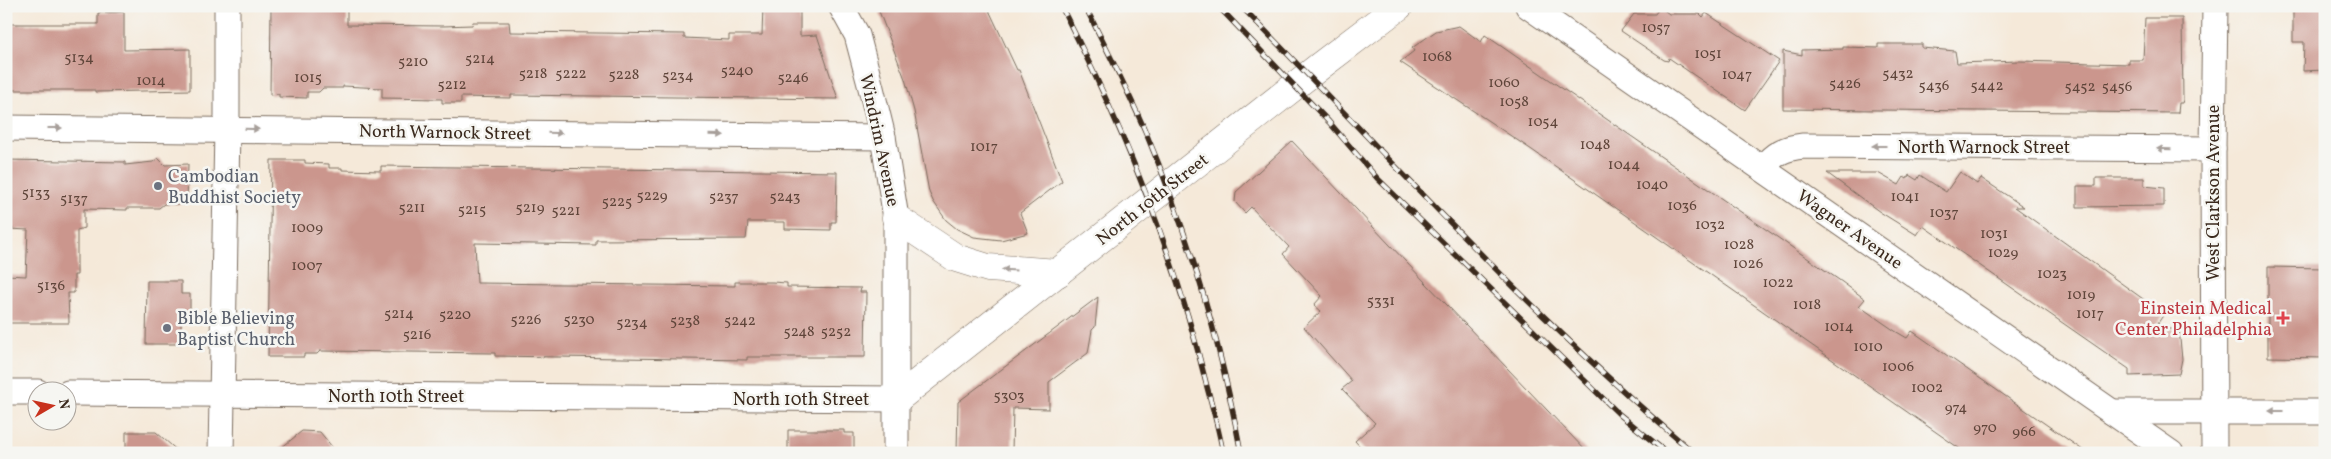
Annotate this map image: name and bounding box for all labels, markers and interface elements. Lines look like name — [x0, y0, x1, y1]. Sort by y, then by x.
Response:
house number: 1057 — [1641, 18, 1671, 39]
house number: 1051 — [1694, 44, 1722, 65]
house number: 1068 — [1422, 47, 1452, 68]
house number: 5134 — [64, 48, 94, 69]
house number: 5214 — [465, 49, 495, 70]
house number: 5210 — [398, 52, 428, 73]
house number: 5240 — [721, 61, 753, 82]
house number: 5218 — [519, 64, 547, 85]
house number: 5222 — [555, 64, 587, 85]
house number: 5432 — [1882, 64, 1914, 85]
house number: 5228 — [609, 65, 639, 86]
house number: 1047 — [1722, 65, 1752, 86]
house number: 5234 — [662, 66, 694, 87]
house number: 1015 — [294, 68, 322, 89]
house number: 5246 — [777, 68, 809, 89]
house number: 1014 — [136, 71, 166, 92]
street label: Windrim Avenue — [852, 72, 905, 209]
house number: 1060 — [1488, 73, 1520, 94]
house number: 5426 — [1829, 74, 1861, 95]
house number: 5212 — [437, 75, 467, 96]
house number: 5436 — [1919, 76, 1949, 97]
house number: 5442 — [1970, 76, 2004, 97]
house number: 5452 — [2065, 77, 2096, 98]
house number: 5456 — [2102, 77, 2132, 98]
house number: 1058 — [1499, 92, 1529, 113]
street label: West Clarkson Avenue — [2202, 105, 2227, 281]
house number: 1054 — [1528, 112, 1558, 133]
street label: North Warnock Street — [359, 119, 531, 148]
one-way arrow — [47, 124, 63, 132]
one-way arrow — [245, 125, 261, 133]
one-way arrow — [547, 129, 563, 137]
one-way arrow — [710, 131, 726, 139]
house number: 1048 — [1580, 135, 1610, 156]
street label: North Warnock Street — [1898, 136, 2070, 161]
house number: 1017 — [970, 137, 998, 158]
one-way arrow — [1871, 142, 1887, 150]
one-way arrow — [2156, 144, 2172, 152]
street label: North 10th Street — [1091, 148, 1214, 252]
house number: 1044 — [1608, 155, 1640, 176]
place label: Cambodian Buddhist Society — [168, 165, 301, 211]
house number: 1040 — [1636, 175, 1668, 196]
marker: Cambodian Buddhist Society — [152, 180, 164, 192]
house number: 5133 — [22, 183, 50, 204]
street label: Wagner Avenue — [1791, 184, 1907, 276]
house number: 5229 — [637, 186, 668, 207]
house number: 5237 — [709, 187, 739, 208]
house number: 5243 — [770, 187, 800, 208]
house number: 1041 — [1890, 187, 1920, 208]
house number: 5137 — [60, 189, 88, 210]
house number: 5225 — [602, 192, 632, 213]
house number: 1036 — [1667, 196, 1697, 217]
house number: 5211 — [399, 198, 425, 219]
house number: 5219 — [516, 198, 545, 219]
house number: 5215 — [458, 200, 486, 221]
house number: 5221 — [551, 201, 581, 222]
house number: 1037 — [1929, 203, 1959, 224]
house number: 1032 — [1695, 215, 1725, 236]
house number: 1009 — [291, 218, 323, 239]
house number: 1031 — [1980, 224, 2008, 245]
house number: 1028 — [1724, 235, 1754, 256]
house number: 1029 — [1988, 243, 2018, 264]
house number: 1026 — [1733, 254, 1763, 275]
house number: 1007 — [291, 256, 323, 277]
house number: 1023 — [2037, 264, 2067, 285]
one-way arrow — [1001, 265, 1017, 273]
house number: 1022 — [1763, 273, 1793, 294]
house number: 5136 — [37, 276, 65, 297]
house number: 1019 — [2067, 285, 2095, 306]
house number: 5331 — [1367, 291, 1395, 312]
house number: 1018 — [1793, 295, 1821, 316]
place label: Einstein Medical Center Philadelphia — [2115, 297, 2272, 343]
house number: 5214 — [384, 304, 414, 325]
house number: 1017 — [2076, 304, 2104, 325]
house number: 5220 — [439, 305, 471, 326]
place label: Bible Believing Baptist Church — [177, 307, 296, 353]
house number: 5226 — [511, 310, 541, 331]
house number: 5230 — [563, 310, 595, 331]
house number: 5238 — [670, 311, 700, 332]
house number: 5242 — [724, 311, 756, 332]
marker: Einstein Medical Center Philadelphia — [2276, 311, 2290, 325]
house number: 5234 — [616, 313, 648, 334]
house number: 1014 — [1824, 317, 1854, 338]
marker: Bible Believing Baptist Church — [161, 322, 173, 334]
house number: 5248 — [783, 322, 815, 343]
house number: 5252 — [821, 322, 851, 343]
house number: 5216 — [403, 325, 431, 346]
house number: 1010 — [1853, 337, 1883, 358]
house number: 1006 — [1882, 357, 1914, 378]
house number: 1002 — [1911, 378, 1943, 399]
north arrow — [28, 382, 78, 432]
street label: North 10th Street — [328, 385, 464, 410]
house number: 5303 — [994, 386, 1024, 407]
street label: North 10th Street — [733, 388, 869, 413]
text: N — [53, 398, 74, 411]
house number: 974 — [1945, 398, 1967, 419]
one-way arrow — [2268, 407, 2284, 415]
house number: 970 — [1973, 418, 1997, 439]
house number: 966 — [2012, 422, 2036, 443]

